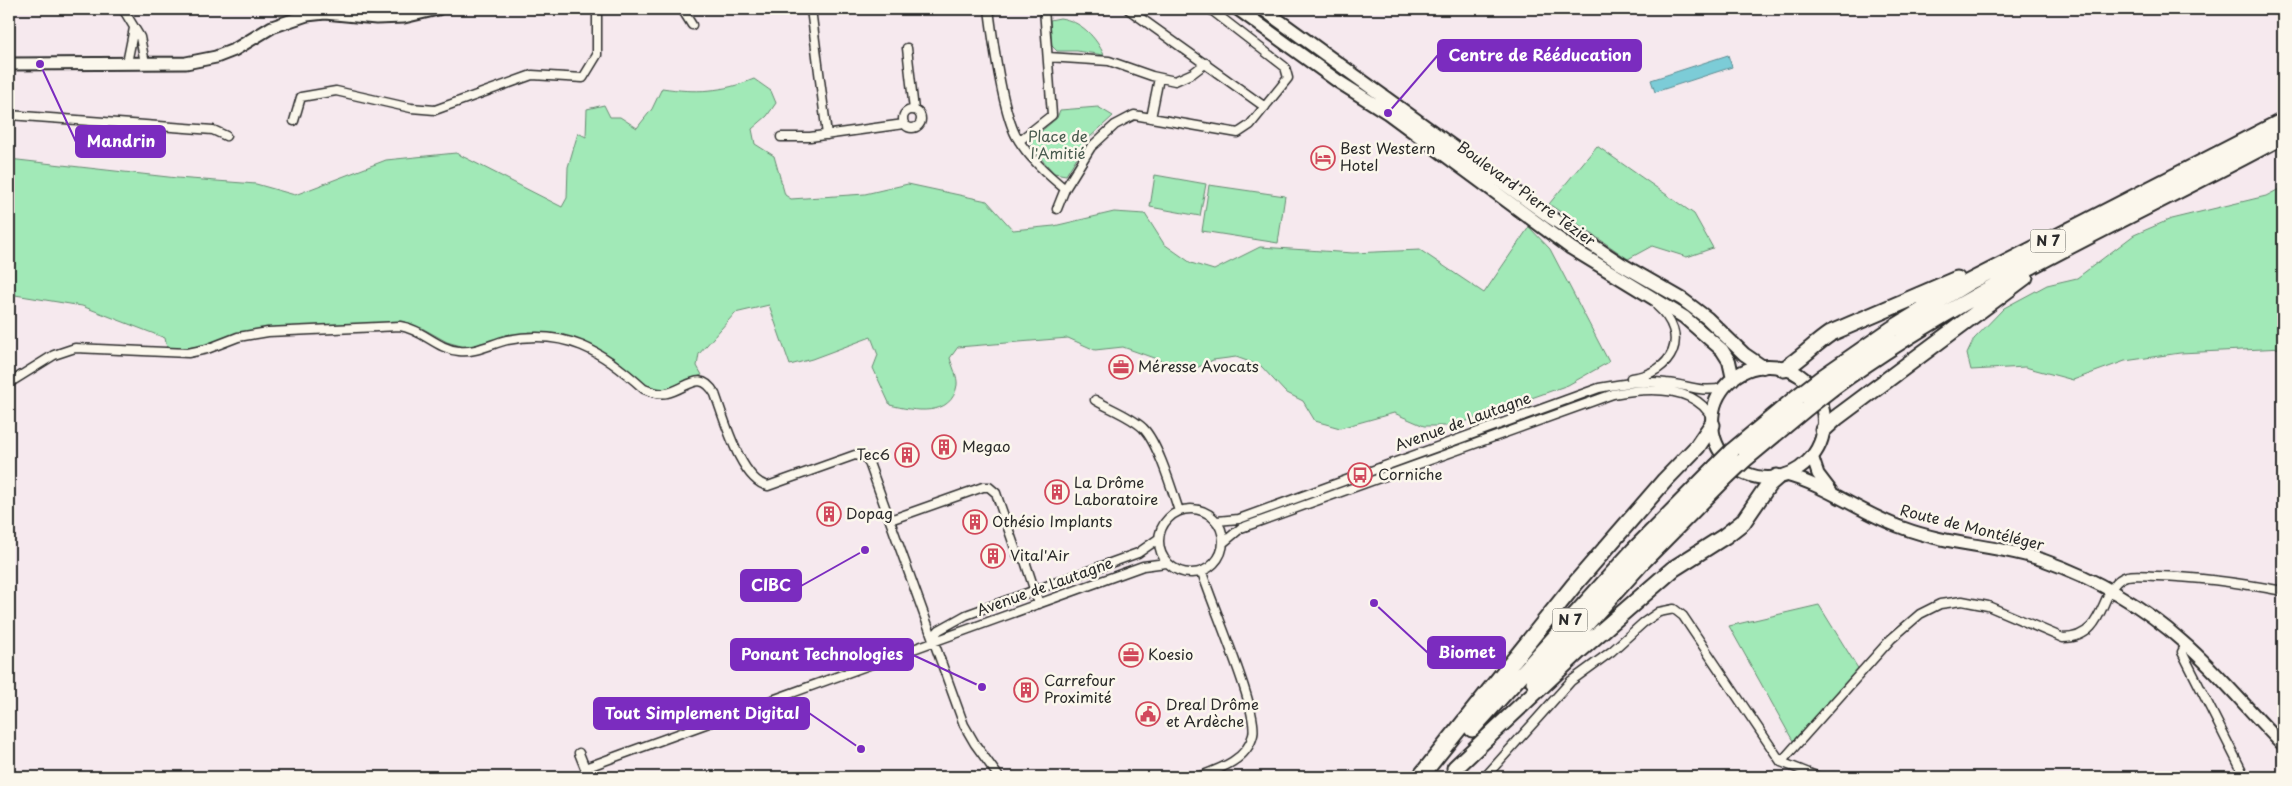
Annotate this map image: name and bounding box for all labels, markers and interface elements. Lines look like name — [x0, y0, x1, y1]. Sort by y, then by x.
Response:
callout: Centre de Rééducation — [1438, 40, 1641, 71]
text: Centre de Rééducation — [1448, 42, 1632, 66]
park label: Place de l'Amitié — [1028, 124, 1088, 164]
callout: Mandrin — [76, 126, 165, 157]
text: Mandrin — [87, 128, 155, 152]
street label: Boulevard Pierre Tézier — [1453, 135, 1601, 251]
place label: Best Western Hotel — [1340, 136, 1435, 176]
hotel icon: Best Western Hotel — [1310, 145, 1336, 171]
road number: N 7 — [2030, 230, 2066, 252]
office icon: Méresse Avocats — [1108, 354, 1134, 380]
place label: Méresse Avocats — [1138, 354, 1259, 377]
street label: Avenue de Lautagne — [1391, 385, 1534, 456]
building icon: Megao — [931, 434, 957, 460]
place label: Megao — [962, 434, 1011, 457]
place label: Tec6 — [856, 442, 890, 465]
building icon: Tec6 — [894, 442, 920, 468]
bus stop icon: Corniche — [1347, 462, 1373, 488]
place label: Corniche — [1378, 462, 1443, 485]
place label: La Drôme Laboratoire — [1074, 470, 1158, 510]
building icon: La Drôme Laboratoire — [1044, 479, 1070, 505]
street label: Route de Montéléger — [1898, 498, 2047, 556]
building icon: Dopag — [816, 501, 842, 527]
place label: Dopag — [846, 501, 893, 524]
building icon: Othésio Implants — [962, 509, 988, 535]
place label: Othésio Implants — [992, 509, 1112, 532]
building icon: Vital'Air — [980, 543, 1006, 569]
place label: Vital'Air — [1010, 543, 1070, 566]
street label: Avenue de Lautagne — [973, 550, 1116, 621]
callout: CIBC — [741, 570, 801, 601]
text: CIBC — [751, 572, 791, 596]
road number: N 7 — [1552, 608, 1588, 632]
callout: Biomet — [1428, 637, 1505, 668]
callout: Ponant Technologies — [731, 639, 913, 670]
text: Biomet — [1438, 639, 1496, 663]
text: Ponant Technologies — [741, 641, 903, 665]
office icon: Koesio — [1118, 642, 1144, 668]
place label: Koesio — [1148, 642, 1193, 665]
place label: Carrefour Proximité — [1044, 668, 1115, 708]
building icon: Carrefour Proximité — [1013, 677, 1039, 703]
place label: Dreal Drôme et Ardèche — [1166, 692, 1259, 732]
callout: Tout Simplement Digital — [594, 698, 809, 729]
text: Tout Simplement Digital — [605, 700, 799, 724]
public building icon: Dreal Drôme et Ardèche — [1135, 701, 1161, 727]

